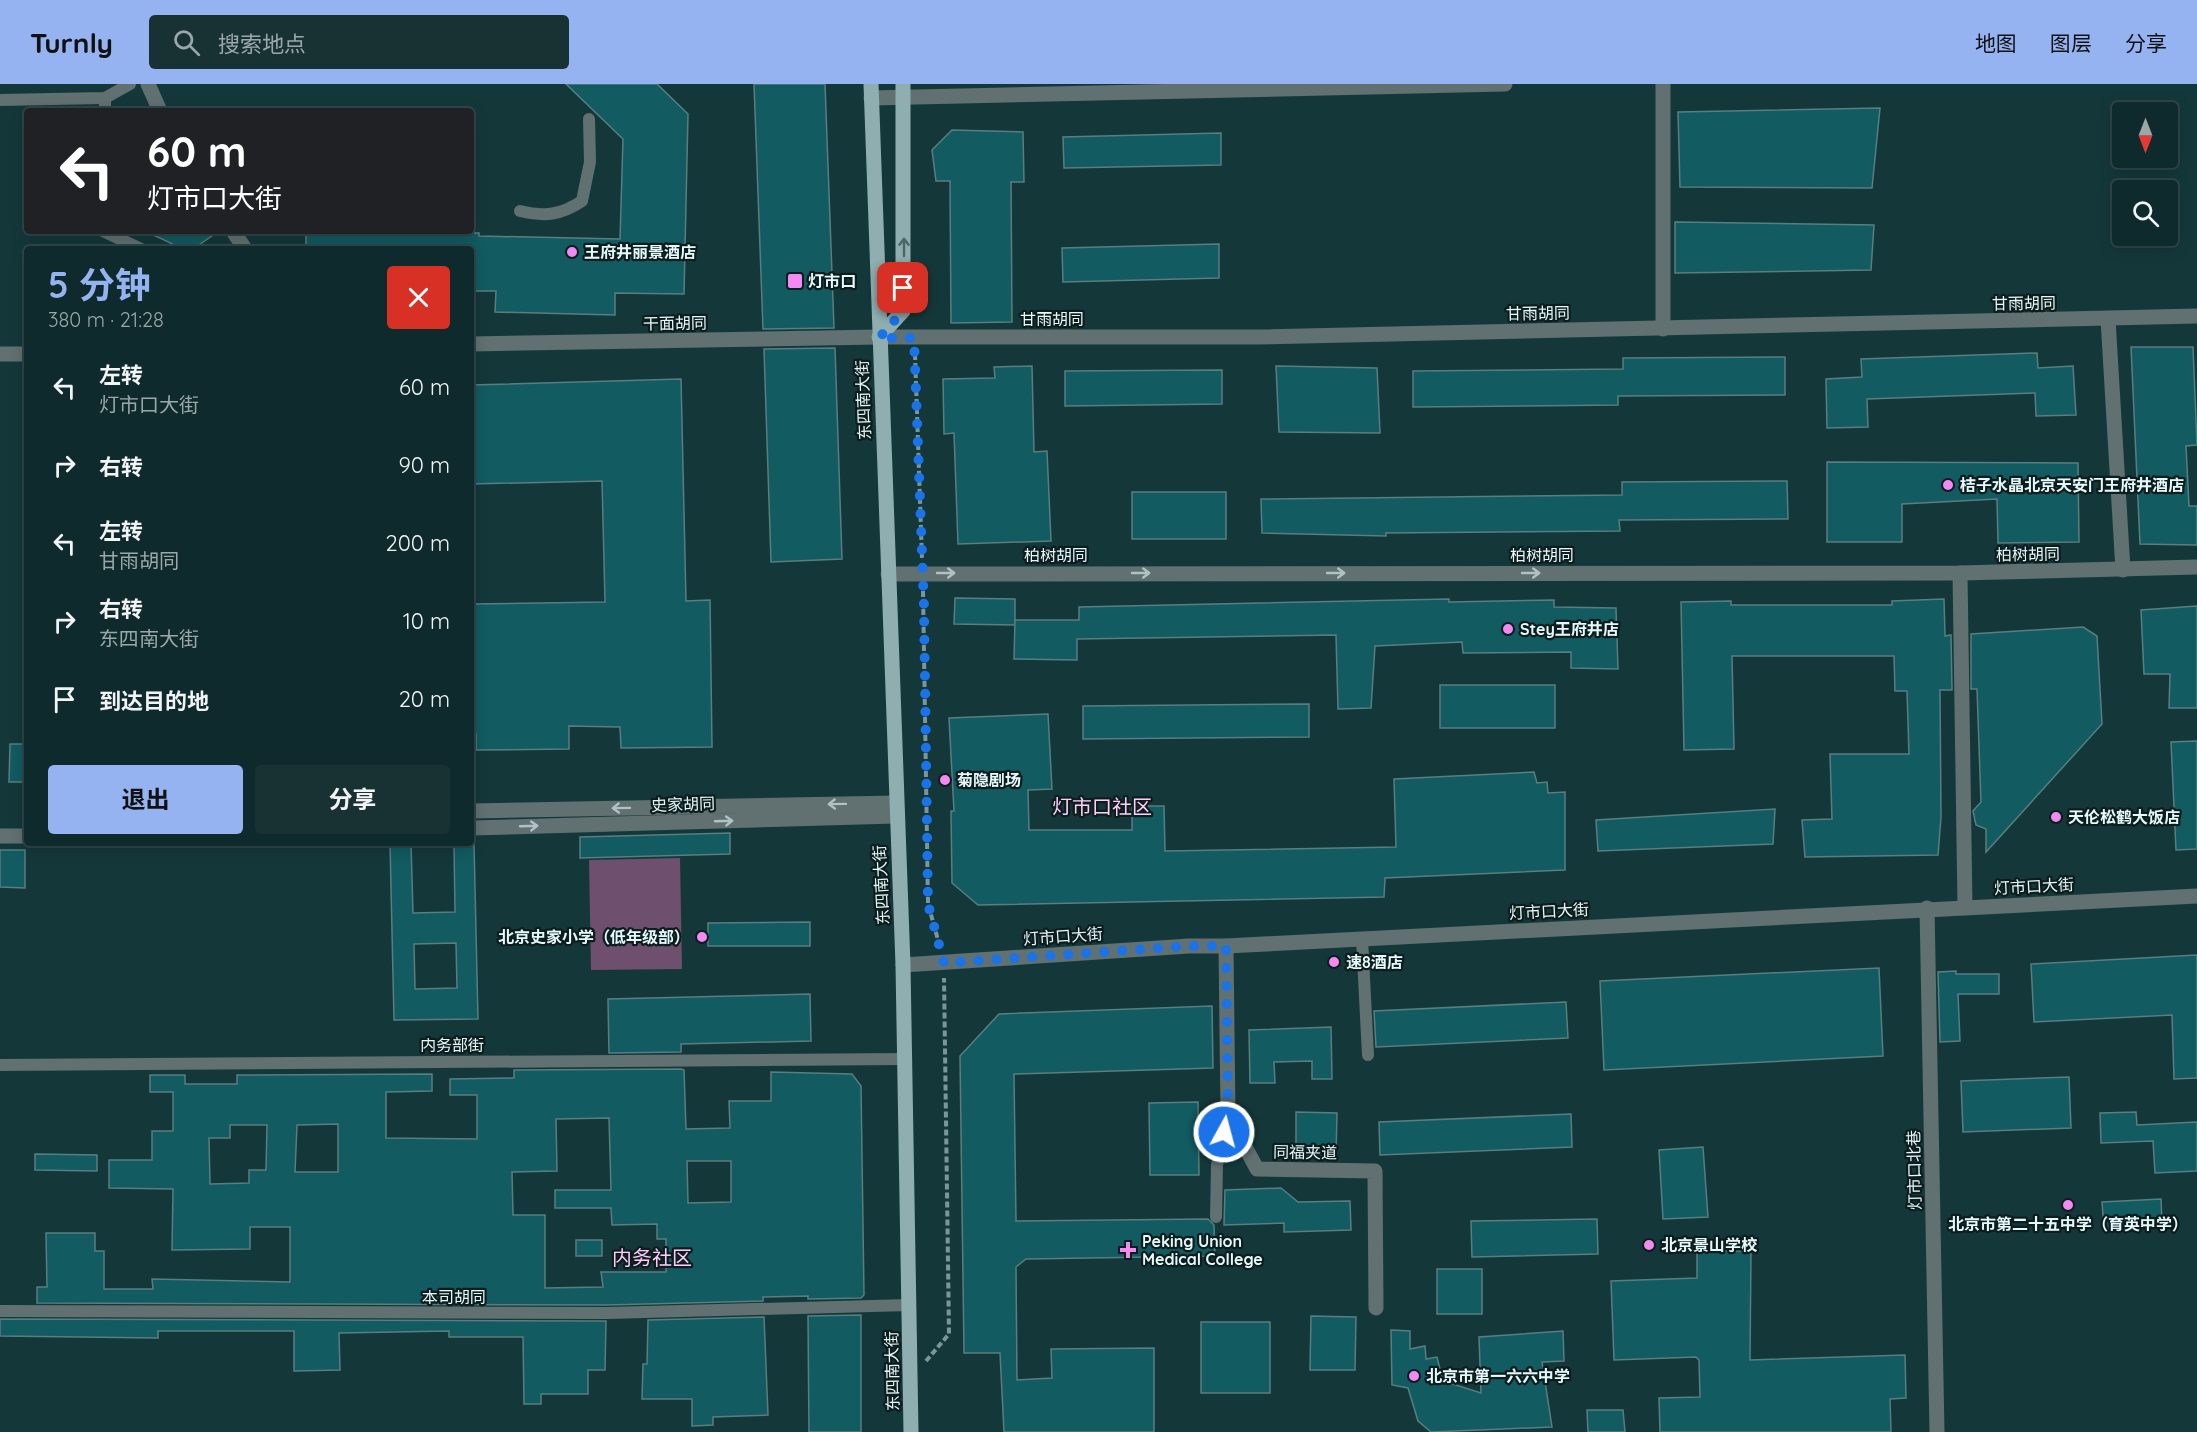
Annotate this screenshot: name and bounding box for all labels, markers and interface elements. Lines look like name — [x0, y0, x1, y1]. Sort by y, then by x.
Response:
search box — [149, 15, 569, 69]
text: Turnly — [30, 25, 113, 60]
icon: search — [170, 26, 203, 59]
text: 搜索地点 — [218, 30, 306, 58]
text: 地图 — [1975, 30, 2017, 56]
text: 图层 — [2050, 30, 2092, 56]
text: 分享 — [2125, 30, 2167, 56]
north arrow — [2112, 102, 2178, 168]
map controls — [2112, 102, 2178, 246]
text: 60 m — [147, 125, 247, 178]
icon: left — [48, 132, 126, 210]
button: search — [2112, 180, 2178, 246]
text: 灯市口大街 — [147, 181, 282, 215]
one-way arrow — [898, 237, 910, 257]
place label: 王府井丽景酒店 — [584, 242, 696, 262]
marker: 王府井丽景酒店 — [565, 245, 579, 259]
text: 5 分钟 — [48, 262, 151, 307]
pin — [877, 262, 928, 313]
button: close — [387, 266, 450, 329]
place label: 灯市口 — [808, 271, 856, 291]
icon: arrive — [886, 271, 919, 304]
marker: 灯市口 — [786, 272, 804, 290]
street label: 甘雨胡同 — [1992, 292, 2056, 314]
street label: 甘雨胡同 — [1506, 302, 1570, 324]
text: 380 m · 21:28 — [48, 307, 164, 332]
street label: 甘雨胡同 — [1020, 309, 1084, 329]
street label: 干面胡同 — [643, 312, 707, 334]
street label: 东四南大街 — [852, 360, 874, 440]
text: 左转 — [99, 361, 143, 389]
icon: left — [48, 371, 81, 404]
text: 60 m — [399, 373, 450, 401]
text: 灯市口大街 — [99, 392, 199, 417]
icon: right — [48, 449, 81, 482]
text: 90 m — [399, 451, 450, 479]
text: 右转 — [99, 453, 143, 481]
place label: 桔子水晶北京天安门王府井酒店 — [1960, 475, 2184, 495]
marker: 桔子水晶北京天安门王府井酒店 — [1941, 478, 1955, 492]
text: 左转 — [99, 517, 143, 545]
icon: left — [48, 527, 81, 560]
text: 200 m — [386, 529, 450, 557]
street label: 柏树胡同 — [1996, 543, 2060, 565]
street label: 柏树胡同 — [1024, 545, 1088, 565]
street label: 柏树胡同 — [1510, 545, 1574, 565]
text: 甘雨胡同 — [99, 548, 179, 573]
one-way arrow — [936, 567, 956, 579]
one-way arrow — [1131, 567, 1151, 579]
one-way arrow — [1326, 567, 1346, 579]
one-way arrow — [1521, 567, 1541, 579]
text: 右转 — [99, 595, 143, 623]
icon: right — [48, 605, 81, 638]
text: 10 m — [403, 607, 450, 635]
place label: Stey王府井店 — [1520, 619, 1619, 639]
marker: Stey王府井店 — [1501, 622, 1515, 636]
text: 东四南大街 — [99, 626, 199, 651]
icon: arrive — [48, 683, 81, 716]
text: 20 m — [399, 685, 450, 713]
text: 到达目的地 — [99, 687, 209, 715]
button: 退出 — [48, 765, 243, 834]
button: 分享 — [255, 765, 450, 834]
place label: 菊隐剧场 — [957, 770, 1021, 790]
marker: 菊隐剧场 — [938, 773, 952, 787]
street label: 史家胡同 — [651, 793, 715, 815]
district label: 灯市口社区 — [1052, 794, 1152, 819]
one-way arrow — [828, 798, 848, 809]
one-way arrow — [612, 802, 632, 814]
place label: 天伦松鹤大饭店 — [2068, 807, 2180, 827]
marker: 天伦松鹤大饭店 — [2049, 810, 2063, 824]
one-way arrow — [714, 815, 734, 826]
one-way arrow — [519, 820, 539, 832]
street label: 东四南大街 — [869, 845, 893, 925]
street label: 灯市口大街 — [1994, 874, 2074, 898]
street label: 灯市口大街 — [1509, 899, 1589, 923]
street label: 灯市口大街 — [1022, 923, 1104, 949]
place label: 北京史家小学（低年级部） — [498, 927, 690, 947]
marker: 北京史家小学（低年级部） — [695, 930, 709, 944]
place label: 速8酒店 — [1346, 952, 1403, 972]
marker: 速8酒店 — [1327, 955, 1341, 969]
street label: 内务部街 — [420, 1035, 484, 1055]
position arrow — [1192, 1100, 1256, 1164]
street label: 灯市口北巷 — [1903, 1130, 1925, 1210]
street label: 同福夹道 — [1273, 1141, 1337, 1163]
marker: 北京市第二十五中学（育英中学） — [2061, 1198, 2075, 1212]
place label: 北京市第二十五中学（育英中学） — [1948, 1214, 2188, 1234]
place label: Peking Union Medical College — [1142, 1231, 1263, 1269]
place label: 北京景山学校 — [1661, 1235, 1758, 1255]
marker: 北京景山学校 — [1642, 1238, 1656, 1252]
marker: Peking Union Medical College — [1119, 1241, 1137, 1259]
district label: 内务社区 — [612, 1245, 692, 1270]
street label: 本司胡同 — [422, 1287, 486, 1307]
street label: 东四南大街 — [881, 1331, 903, 1411]
place label: 北京市第一六六中学 — [1426, 1366, 1570, 1386]
marker: 北京市第一六六中学 — [1407, 1369, 1421, 1383]

